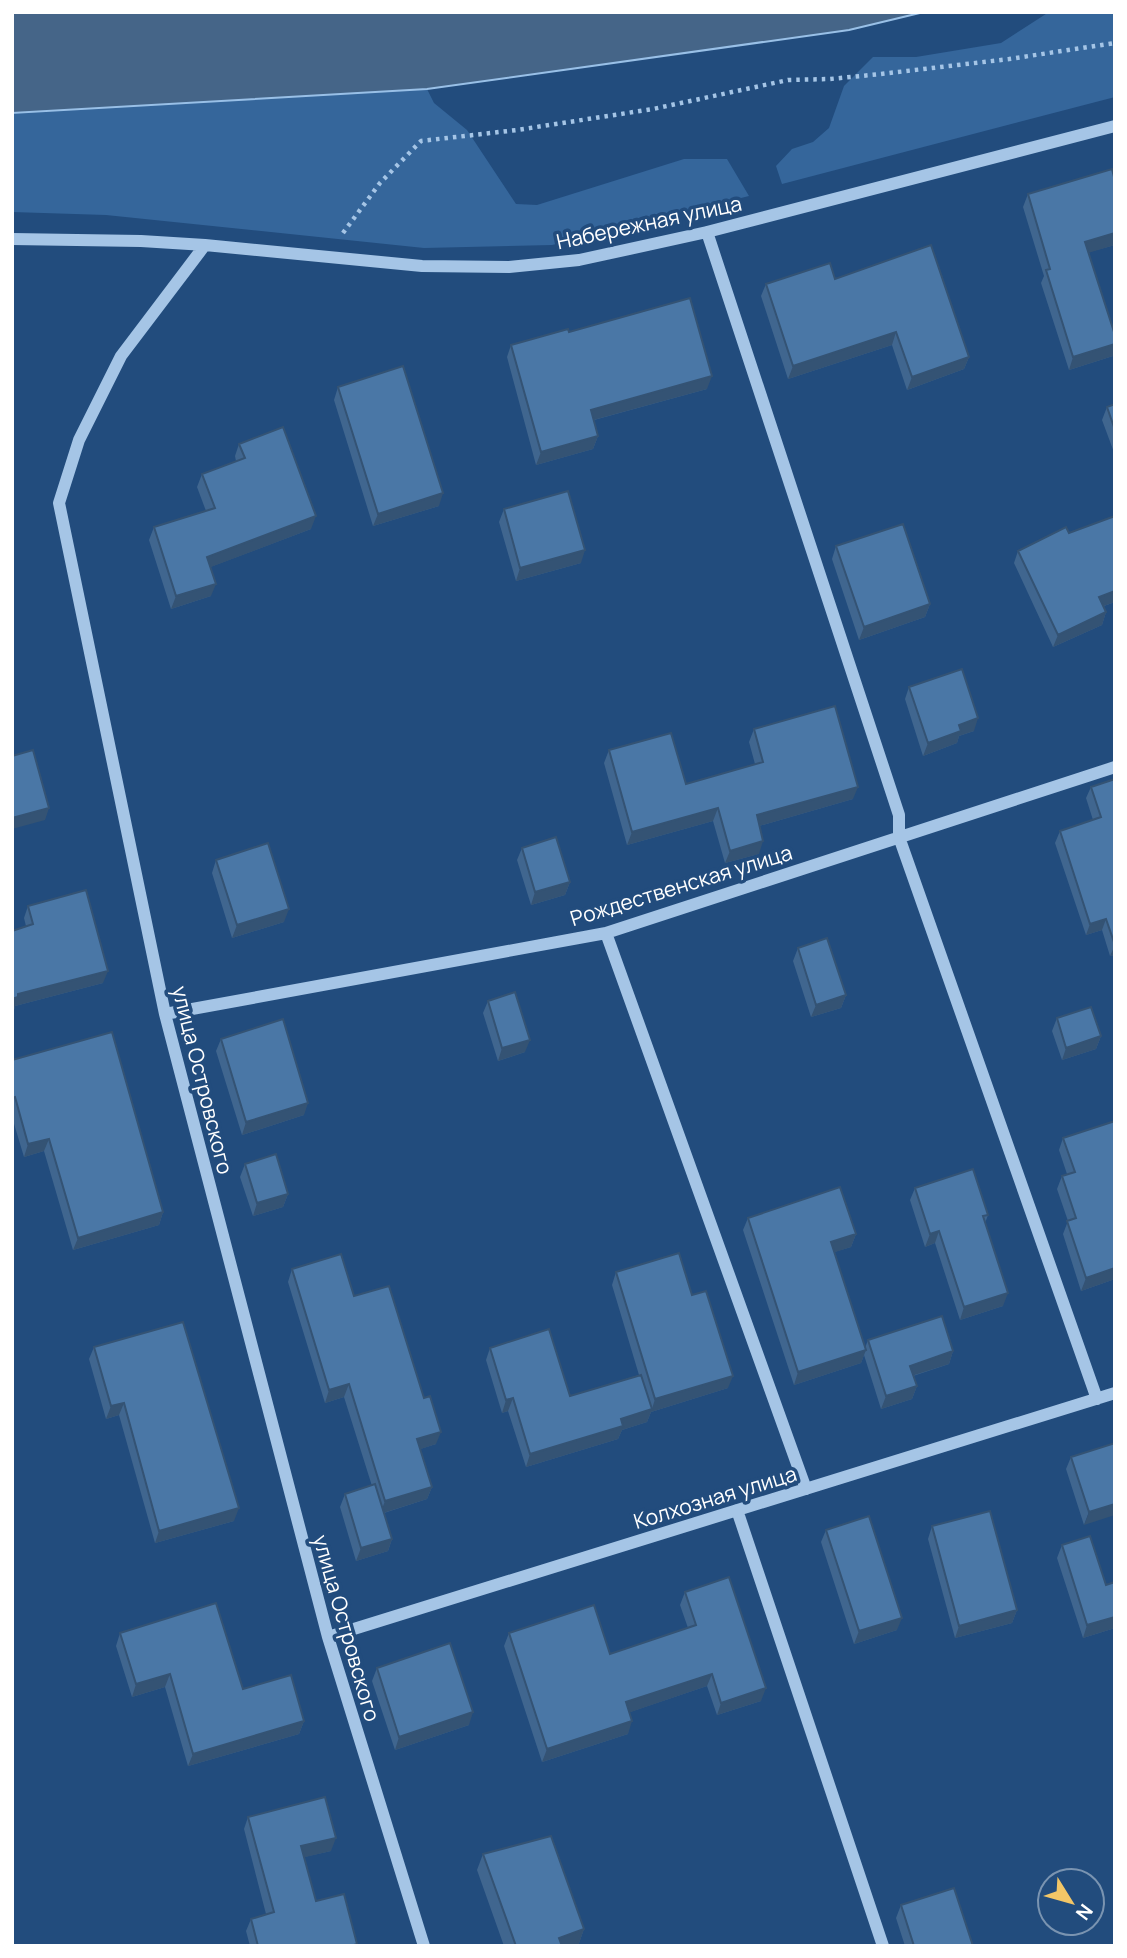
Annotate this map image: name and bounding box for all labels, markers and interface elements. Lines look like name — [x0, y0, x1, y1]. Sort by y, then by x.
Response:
street label: Набережная улица — [554, 189, 744, 255]
street label: Рождественская улица — [567, 838, 795, 932]
street label: улица Островского — [166, 983, 240, 1177]
street label: Колхозная улица — [630, 1459, 800, 1535]
street label: улица Островского — [307, 1531, 387, 1725]
north arrow — [1036, 1867, 1106, 1937]
text: N — [1070, 1899, 1099, 1926]

